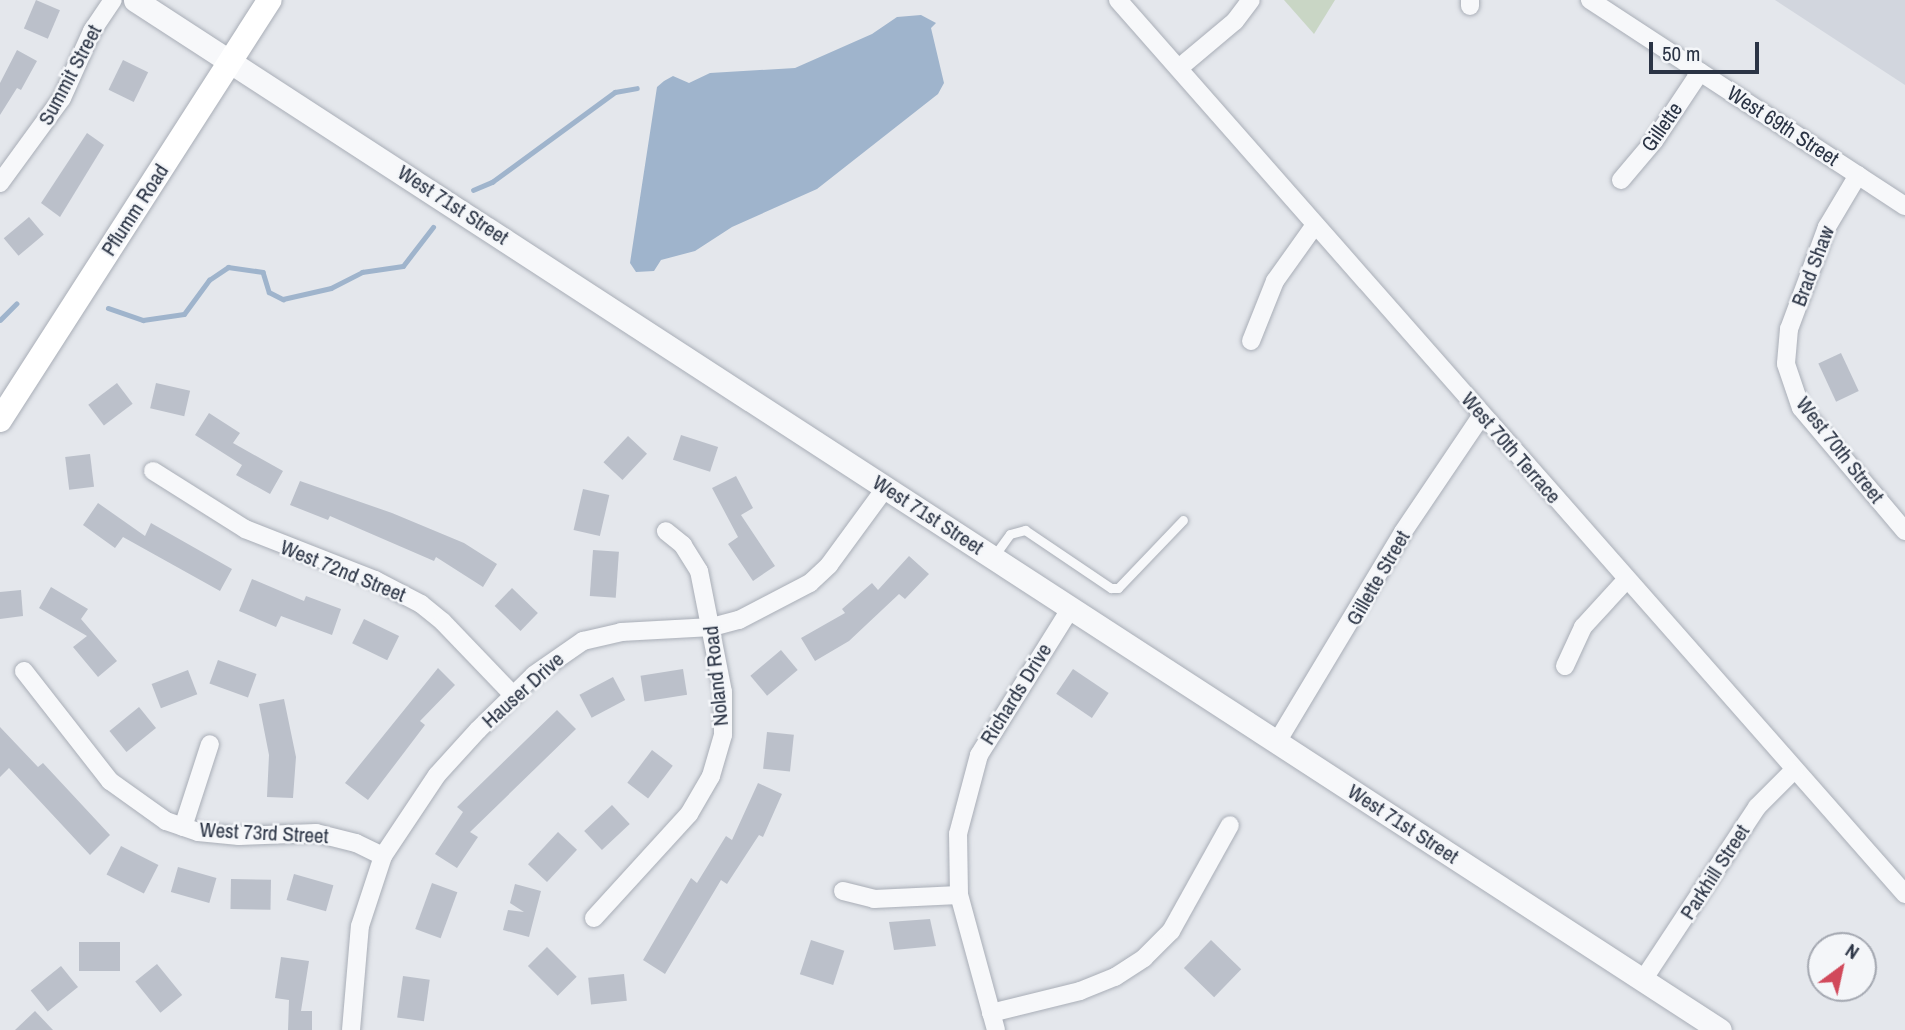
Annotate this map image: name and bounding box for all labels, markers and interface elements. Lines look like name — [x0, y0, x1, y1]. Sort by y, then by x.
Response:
street label: Summit Street — [33, 20, 107, 130]
scale bar — [1653, 28, 1763, 72]
text: 50 m — [1662, 39, 1700, 68]
street label: West 69th Street — [1722, 81, 1844, 171]
street label: Gillette — [1636, 97, 1688, 157]
street label: Pflumm Road — [96, 159, 174, 261]
street label: West 71st Street — [393, 160, 513, 250]
street label: Brad Shaw — [1786, 222, 1840, 310]
street label: West 70th Terrace — [1456, 387, 1566, 509]
street label: West 70th Street — [1791, 392, 1889, 508]
street label: West 71st Street — [868, 470, 988, 560]
street label: Gillette Street — [1341, 526, 1415, 630]
street label: West 72nd Street — [277, 534, 409, 608]
street label: Noland Road — [698, 625, 734, 727]
street label: Richards Drive — [975, 639, 1057, 749]
street label: Hauser Drive — [477, 647, 569, 733]
street label: West 71st Street — [1343, 779, 1463, 869]
street label: West 73rd Street — [199, 817, 329, 849]
street label: Parkhill Street — [1675, 820, 1755, 924]
north arrow — [1807, 932, 1877, 1002]
text: N — [1841, 937, 1864, 965]

